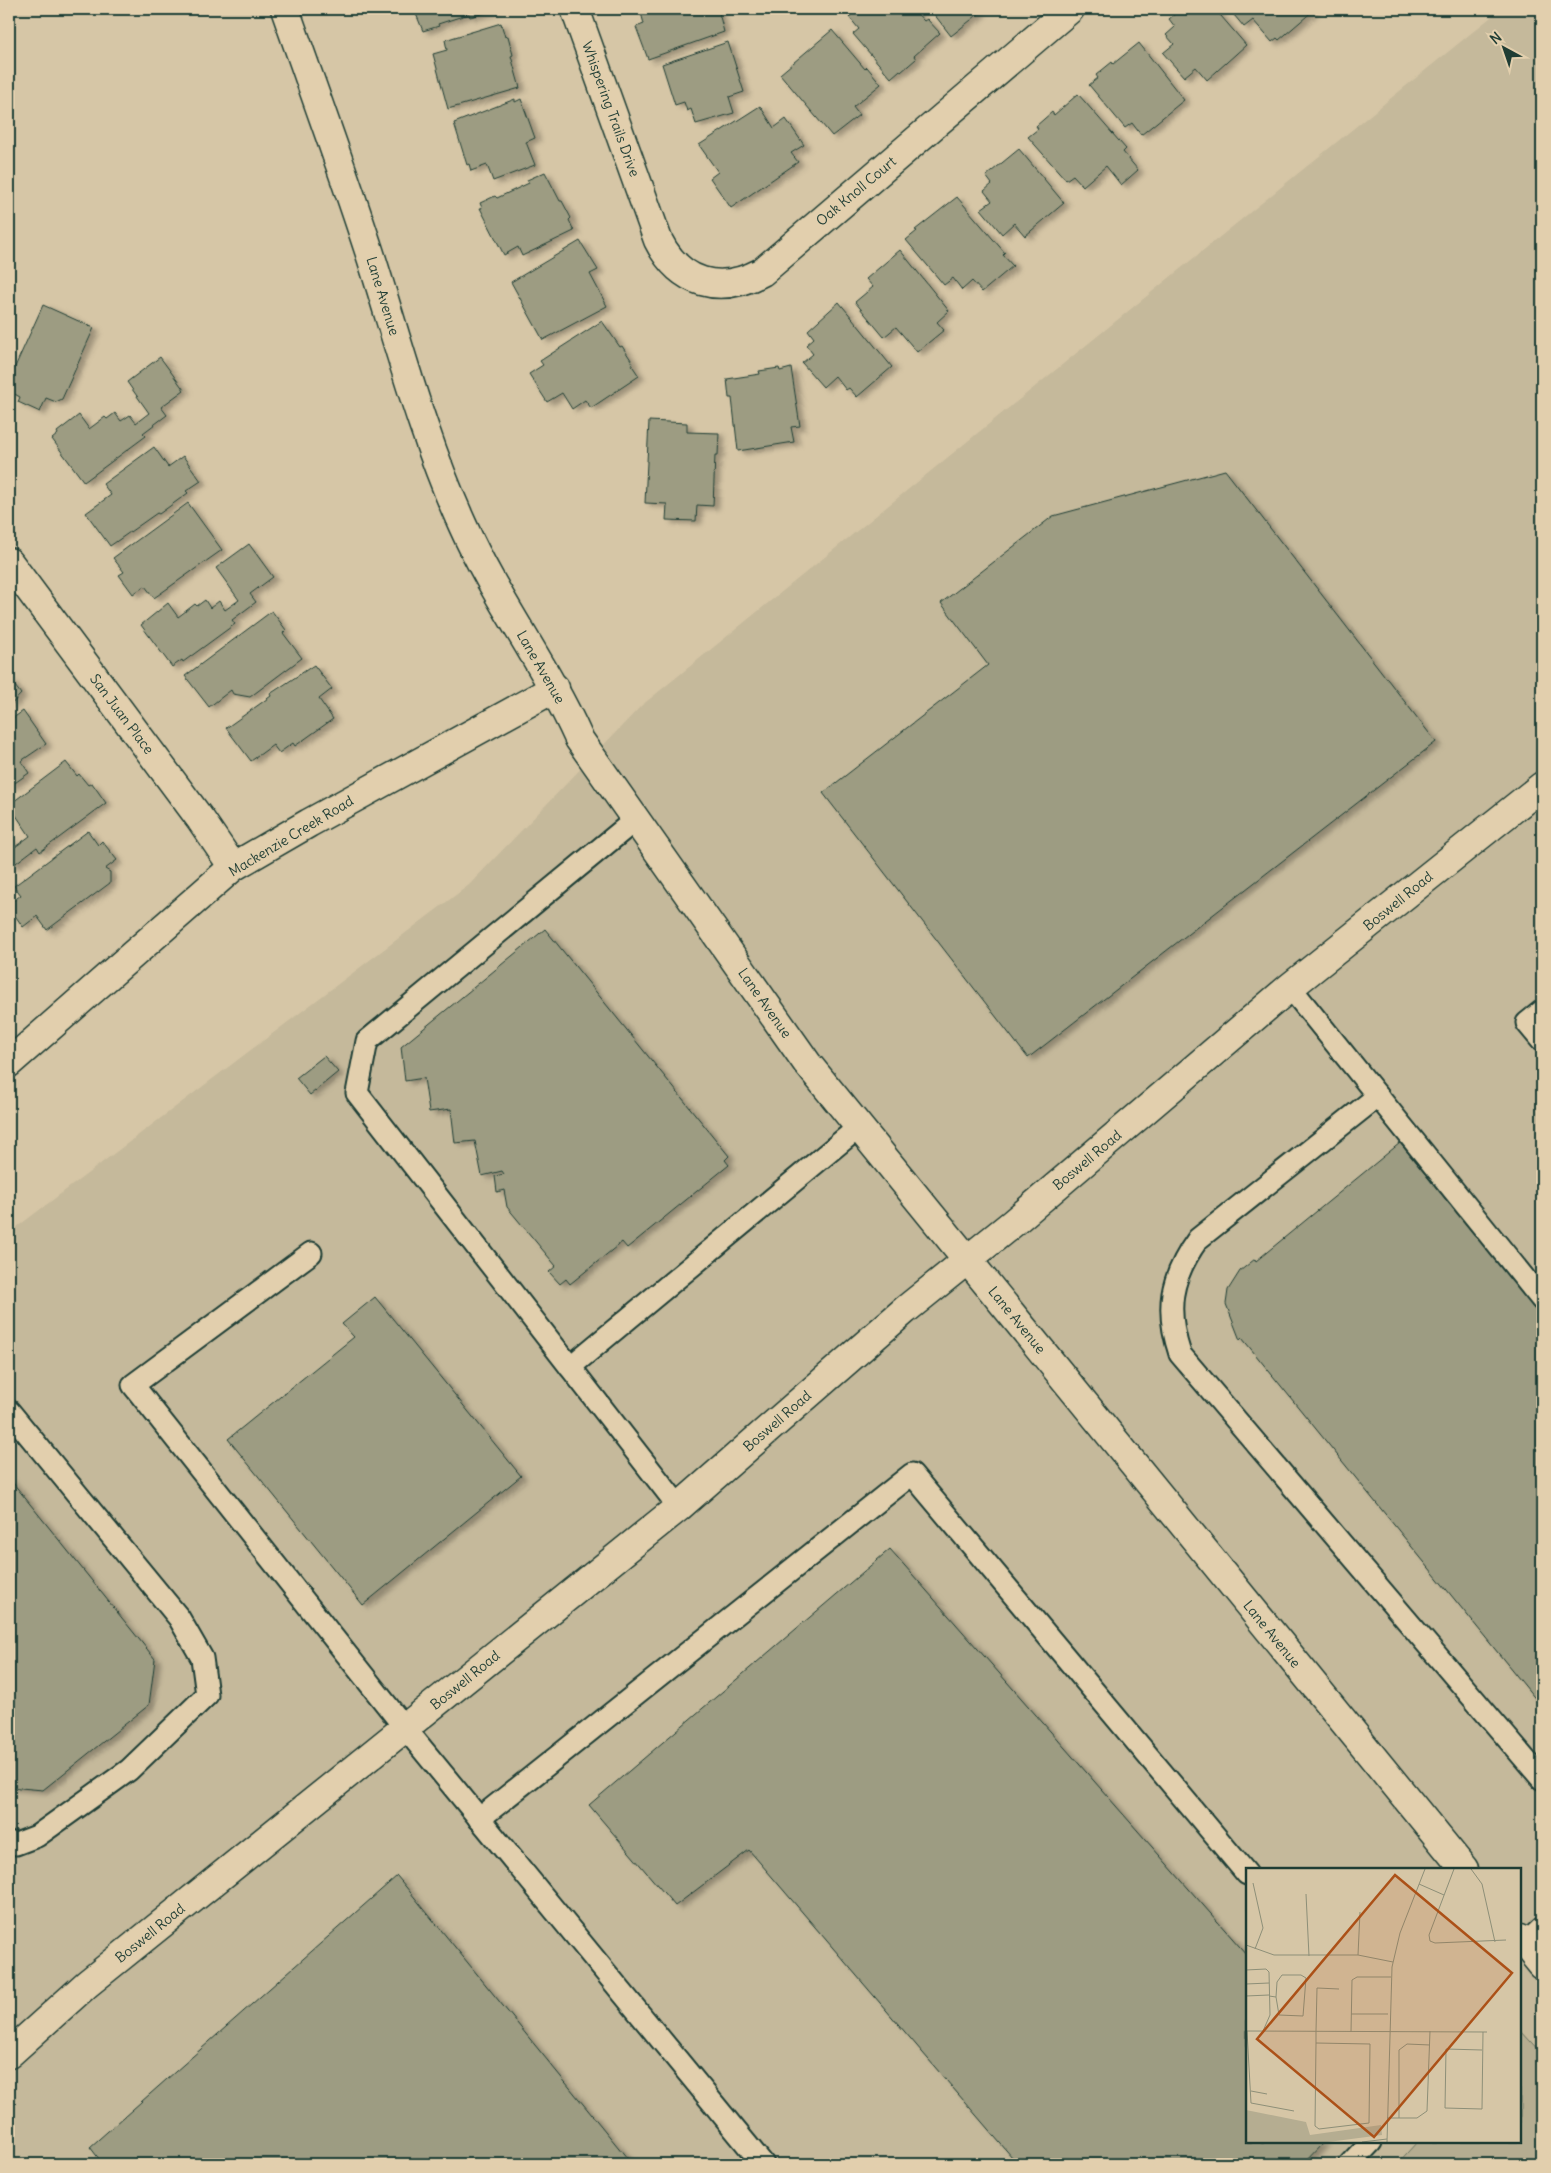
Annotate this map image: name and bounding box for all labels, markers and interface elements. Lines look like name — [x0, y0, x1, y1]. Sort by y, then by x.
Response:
north arrow — [1478, 22, 1528, 72]
text: N — [1486, 28, 1505, 48]
street label: Whispering Trails Drive — [578, 39, 644, 179]
street label: Oak Knoll Court — [812, 152, 900, 230]
street label: Lane Avenue — [362, 254, 404, 338]
street label: Lane Avenue — [513, 627, 569, 707]
street label: San Juan Place — [86, 670, 158, 758]
street label: Mackenzie Creek Road — [225, 792, 357, 880]
street label: Boswell Road — [1360, 867, 1436, 935]
street label: Lane Avenue — [734, 964, 796, 1042]
street label: Boswell Road — [1049, 1126, 1125, 1194]
street label: Lane Avenue — [984, 1283, 1050, 1357]
street label: Boswell Road — [739, 1387, 815, 1455]
street label: Lane Avenue — [1239, 1597, 1305, 1671]
street label: Boswell Road — [427, 1646, 503, 1714]
inset map — [1246, 1868, 1521, 2143]
street label: Boswell Road — [112, 1899, 188, 1967]

